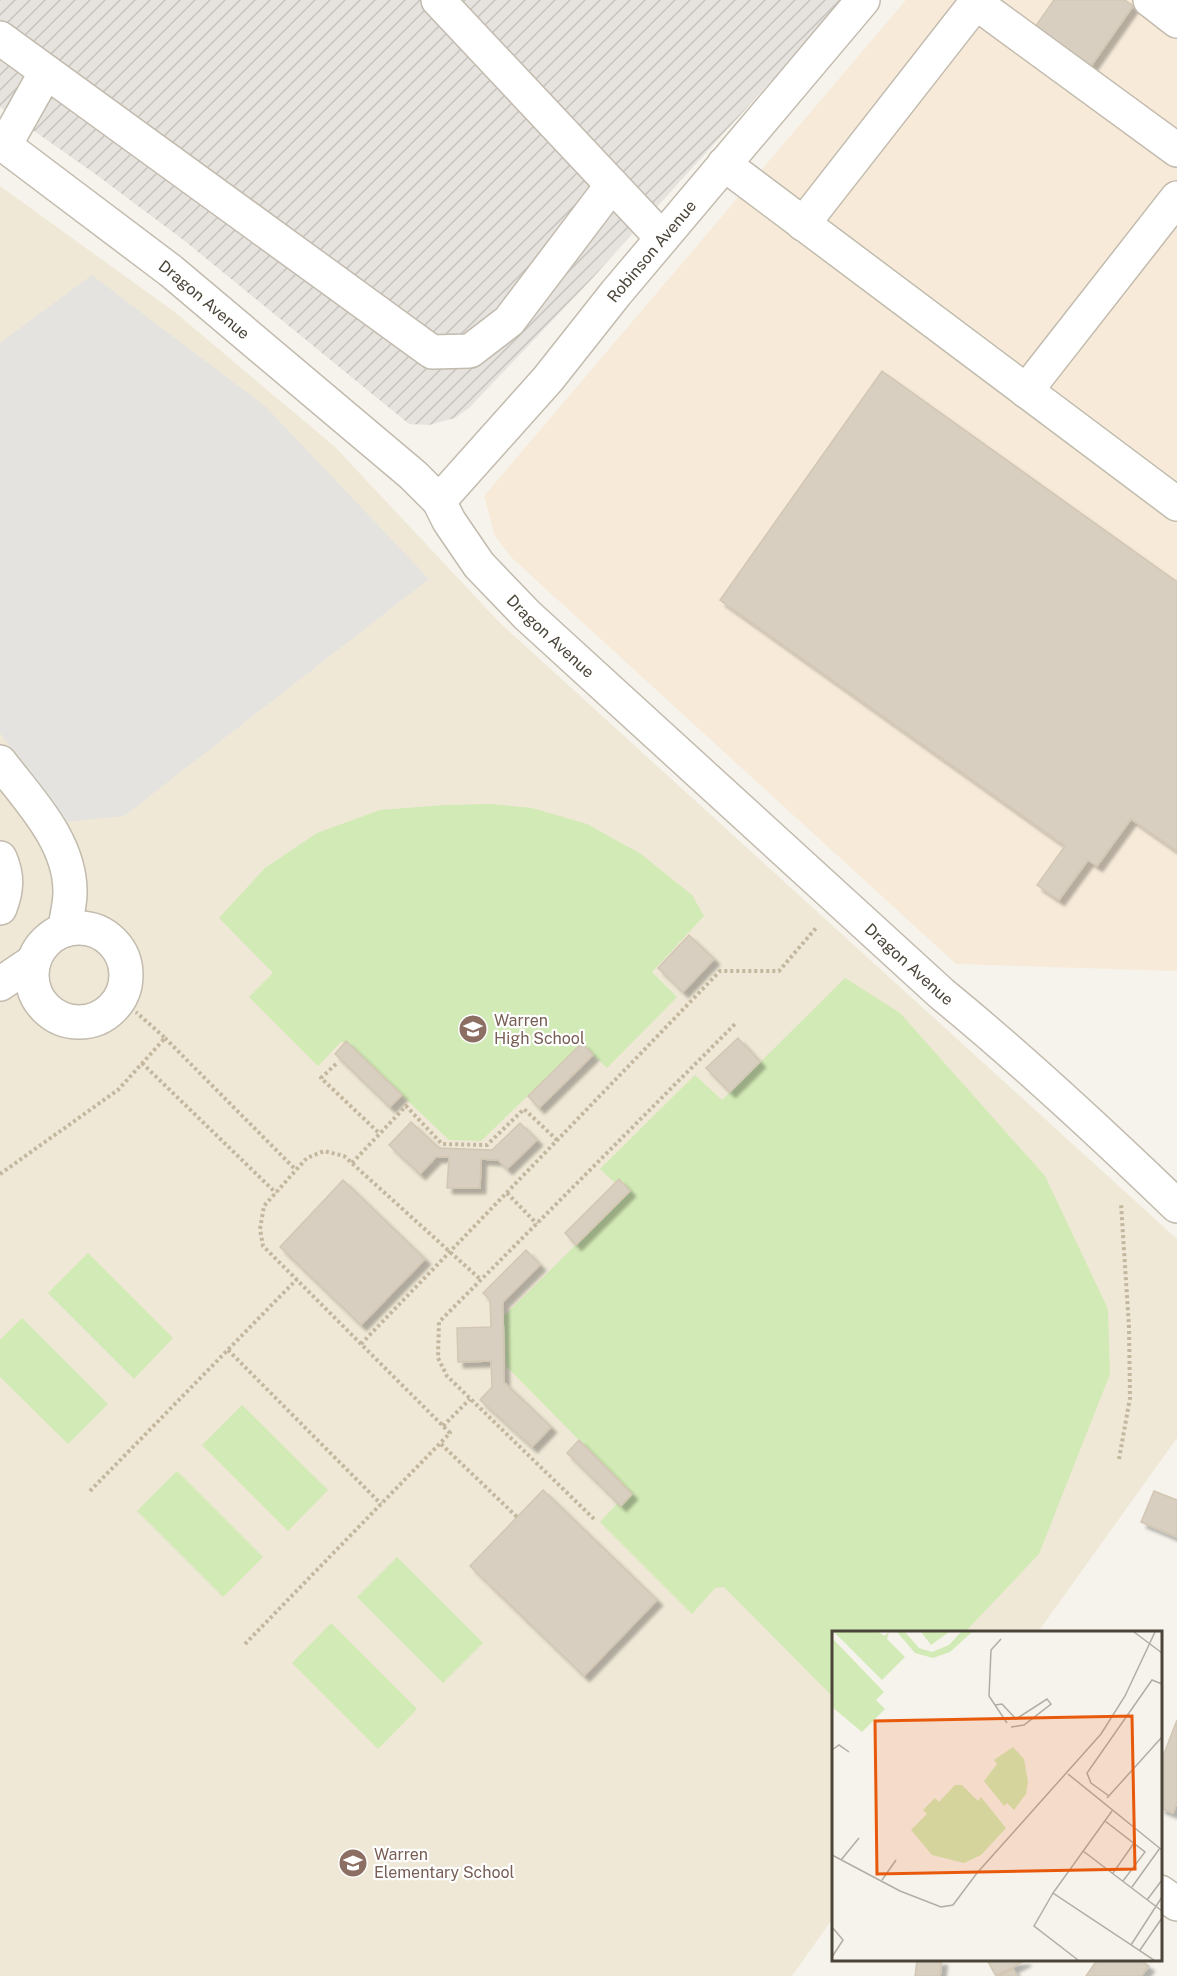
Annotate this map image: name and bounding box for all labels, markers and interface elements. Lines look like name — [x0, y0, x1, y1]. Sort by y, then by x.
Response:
street label: Robinson Avenue — [603, 196, 700, 306]
street label: Dragon Avenue — [155, 256, 254, 343]
street label: Dragon Avenue — [503, 591, 598, 681]
street label: Dragon Avenue — [861, 919, 957, 1009]
place label: Warren High School — [494, 1011, 585, 1048]
school or university icon: Warren High School — [457, 1013, 489, 1045]
inset map — [832, 1631, 1162, 1961]
place label: Warren Elementary School — [374, 1845, 515, 1882]
school or university icon: Warren Elementary School — [337, 1847, 369, 1879]

